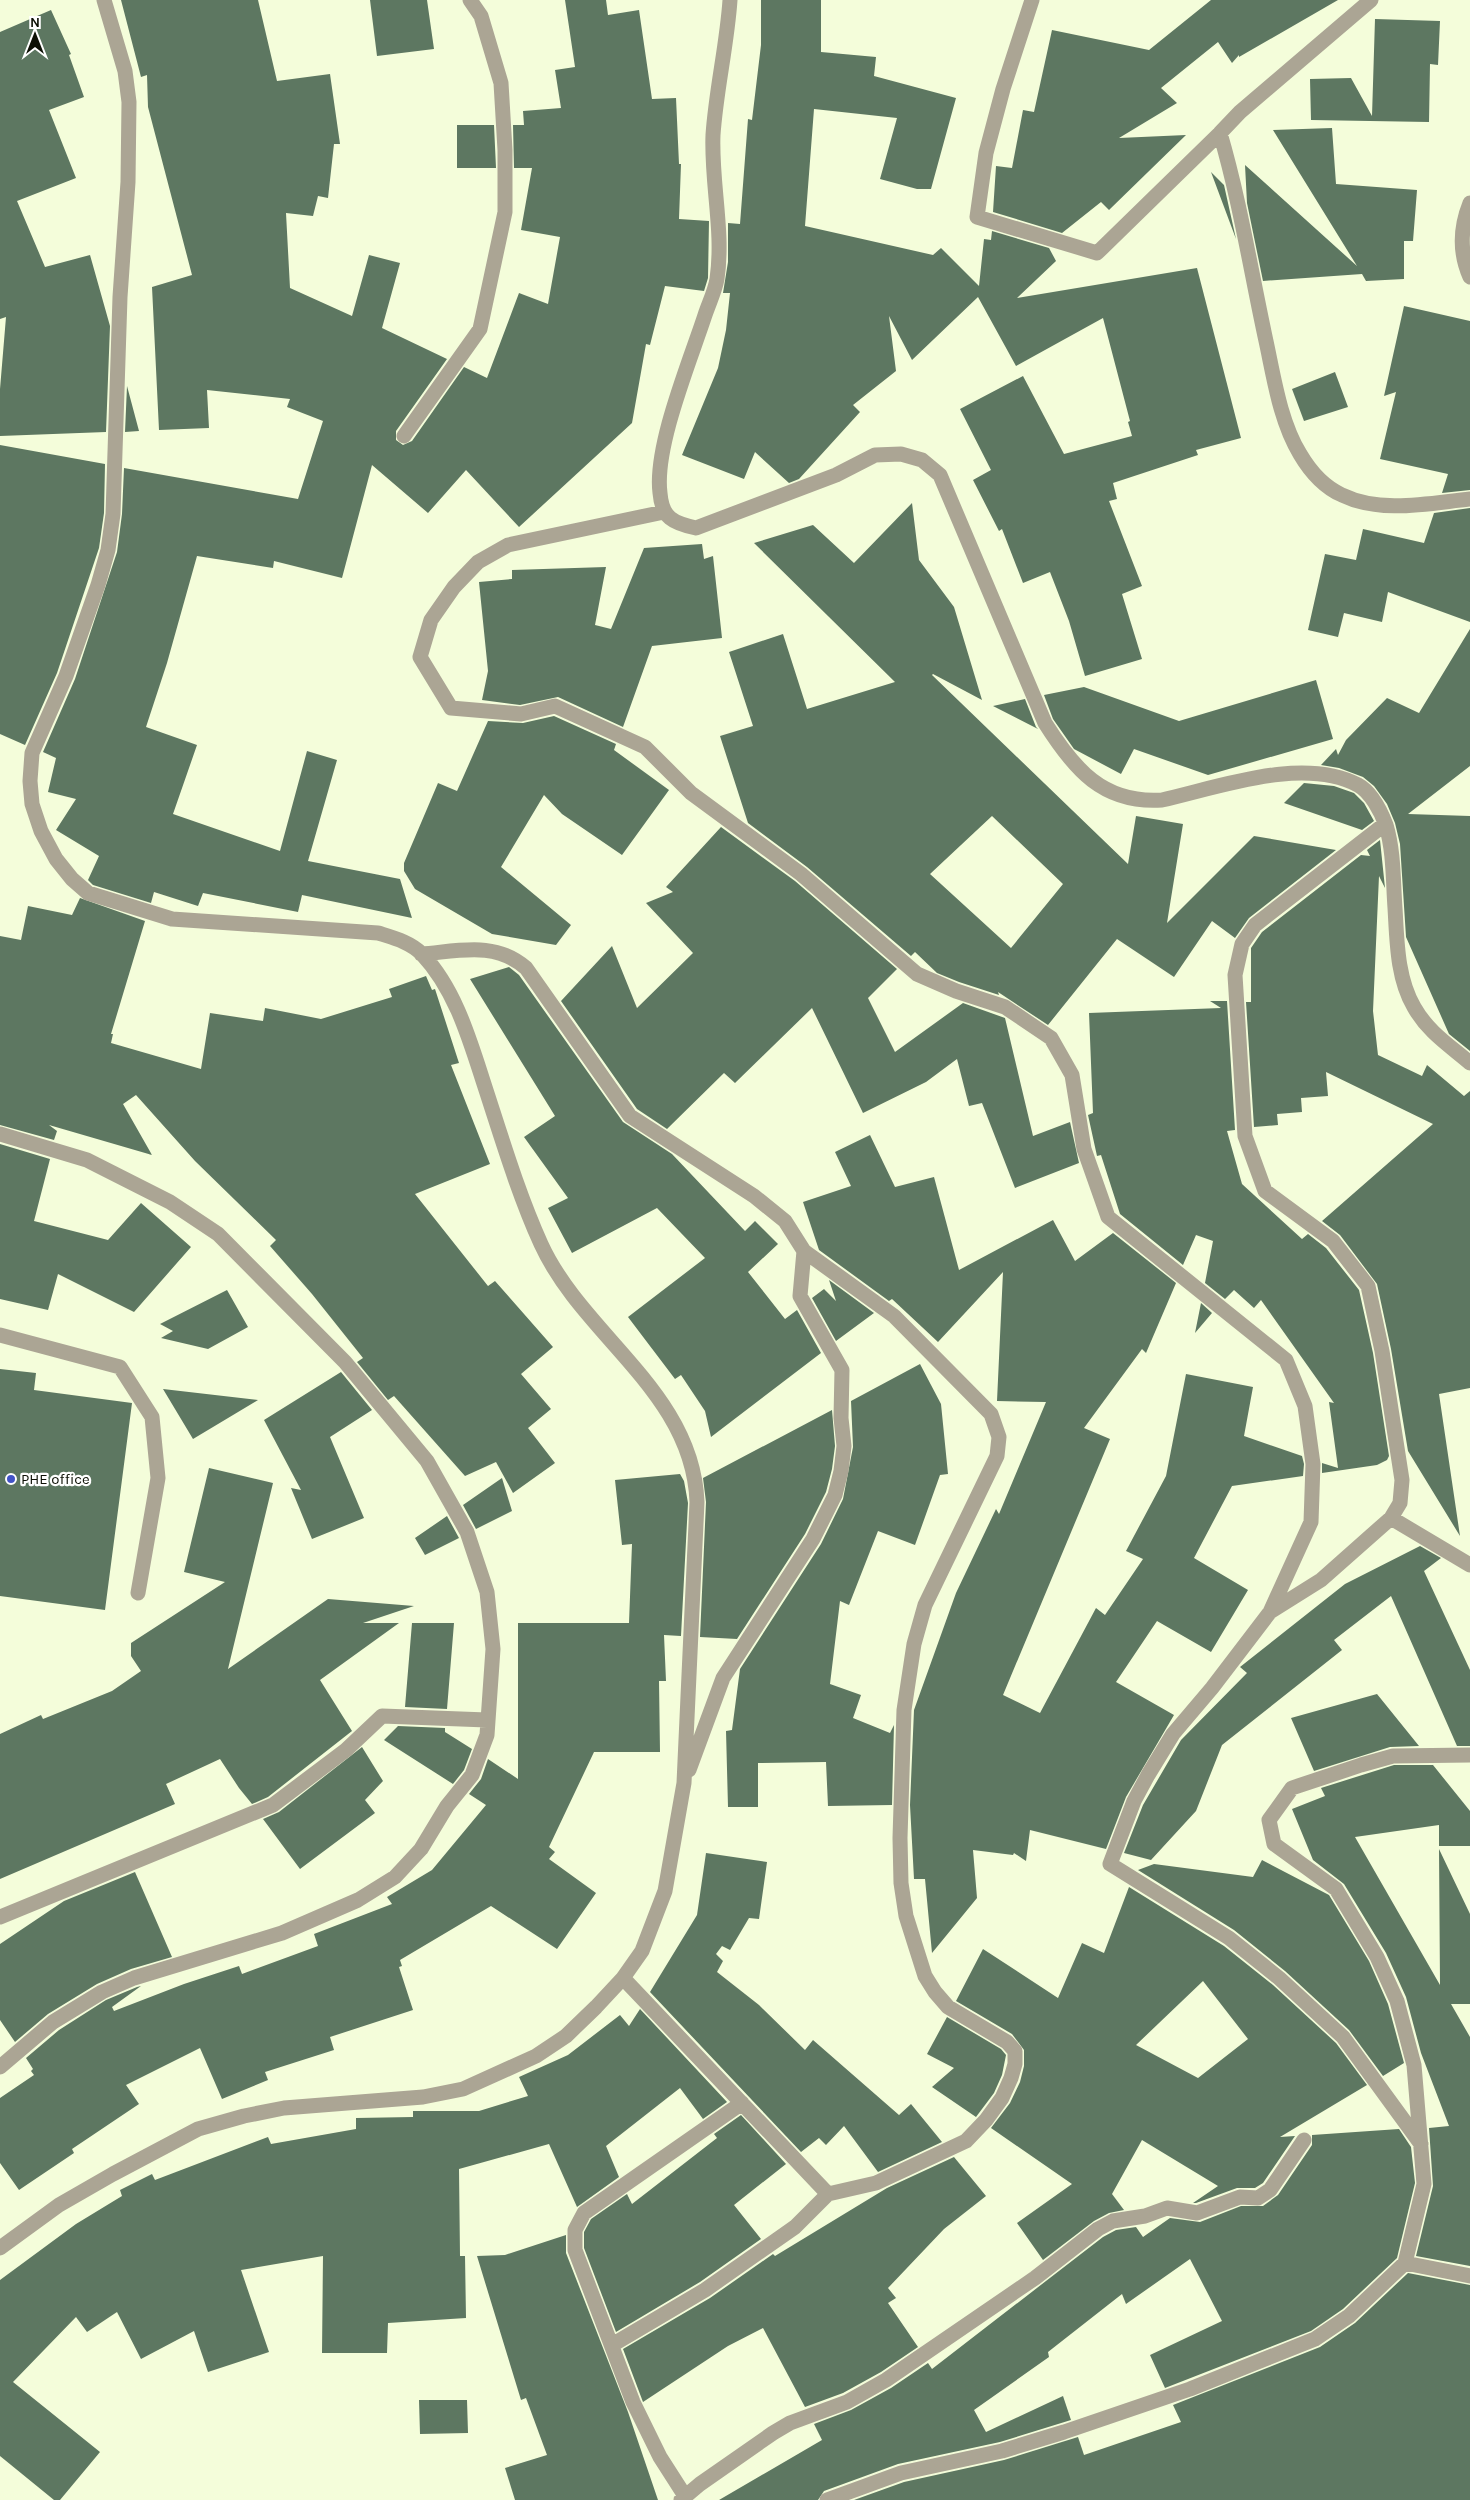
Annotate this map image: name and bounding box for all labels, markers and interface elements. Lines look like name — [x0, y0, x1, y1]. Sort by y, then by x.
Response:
north arrow — [10, 10, 60, 60]
text: N — [30, 14, 40, 31]
place label: PHE office — [21, 1470, 90, 1488]
marker: PHE office — [5, 1473, 17, 1485]

